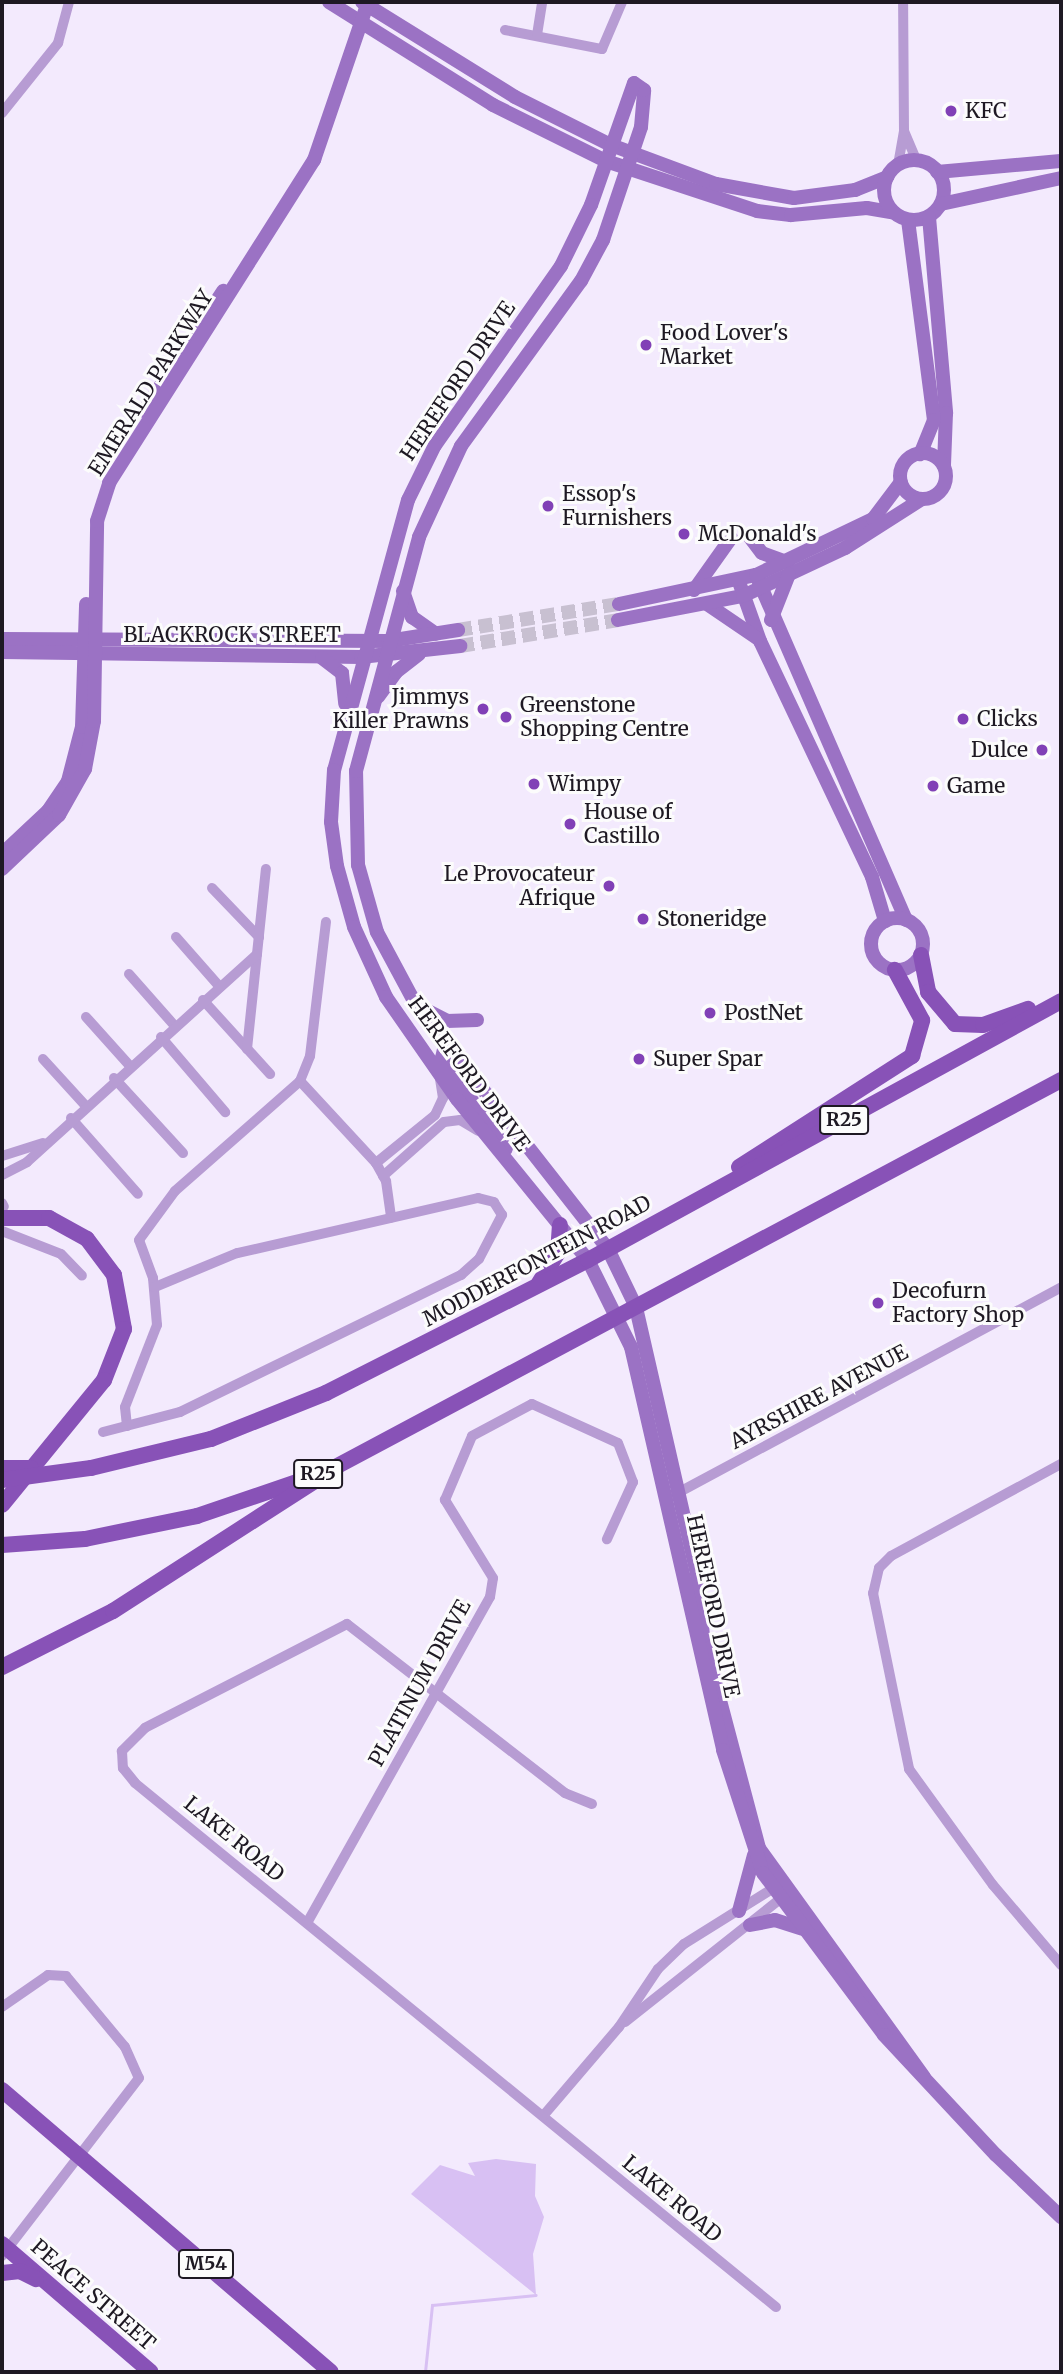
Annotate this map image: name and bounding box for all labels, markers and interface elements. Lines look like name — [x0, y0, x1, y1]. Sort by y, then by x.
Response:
place label: KFC — [965, 98, 1007, 124]
marker: KFC — [943, 103, 959, 119]
street label: EMERALD PARKWAY — [84, 285, 218, 481]
street label: HEREFORD DRIVE — [395, 297, 521, 465]
place label: Food Lover's Market — [660, 320, 788, 370]
marker: Food Lover's Market — [638, 337, 654, 353]
place label: Essop's Furnishers — [562, 481, 672, 531]
marker: Essop's Furnishers — [540, 498, 556, 514]
place label: McDonald's — [698, 521, 817, 547]
marker: McDonald's — [676, 526, 692, 542]
street label: BLACKROCK STREET — [123, 622, 341, 648]
place label: Jimmys Killer Prawns — [333, 684, 469, 734]
place label: Greenstone Shopping Centre — [520, 692, 689, 742]
marker: Jimmys Killer Prawns — [475, 701, 491, 717]
place label: Clicks — [977, 706, 1038, 732]
marker: Greenstone Shopping Centre — [498, 709, 514, 725]
marker: Clicks — [955, 711, 971, 727]
place label: Dulce — [971, 737, 1028, 763]
marker: Dulce — [1034, 742, 1050, 758]
place label: Wimpy — [548, 771, 621, 797]
place label: Game — [947, 773, 1005, 799]
marker: Wimpy — [526, 776, 542, 792]
marker: Game — [925, 778, 941, 794]
place label: House of Castillo — [584, 799, 672, 849]
marker: House of Castillo — [562, 816, 578, 832]
place label: Le Provocateur Afrique — [444, 861, 595, 911]
marker: Le Provocateur Afrique — [601, 878, 617, 894]
place label: Stoneridge — [657, 906, 767, 932]
marker: Stoneridge — [635, 911, 651, 927]
street label: HEREFORD DRIVE — [403, 992, 535, 1156]
place label: PostNet — [724, 1000, 803, 1026]
marker: PostNet — [702, 1005, 718, 1021]
place label: Super Spar — [653, 1046, 763, 1072]
marker: Super Spar — [631, 1051, 647, 1067]
road number: R25 — [818, 1104, 870, 1136]
street label: MODDERFONTEIN ROAD — [419, 1190, 655, 1332]
place label: Decofurn Factory Shop — [892, 1278, 1024, 1328]
marker: Decofurn Factory Shop — [870, 1295, 886, 1311]
street label: AYRSHIRE AVENUE — [726, 1339, 912, 1455]
road number: R25 — [292, 1458, 344, 1490]
street label: HEREFORD DRIVE — [681, 1512, 745, 1700]
street label: PLATINUM DRIVE — [364, 1595, 476, 1771]
street label: LAKE ROAD — [179, 1791, 289, 1887]
street label: LAKE ROAD — [617, 2150, 727, 2248]
street label: PEACE STREET — [26, 2234, 160, 2356]
road number: M54 — [176, 2248, 236, 2280]

